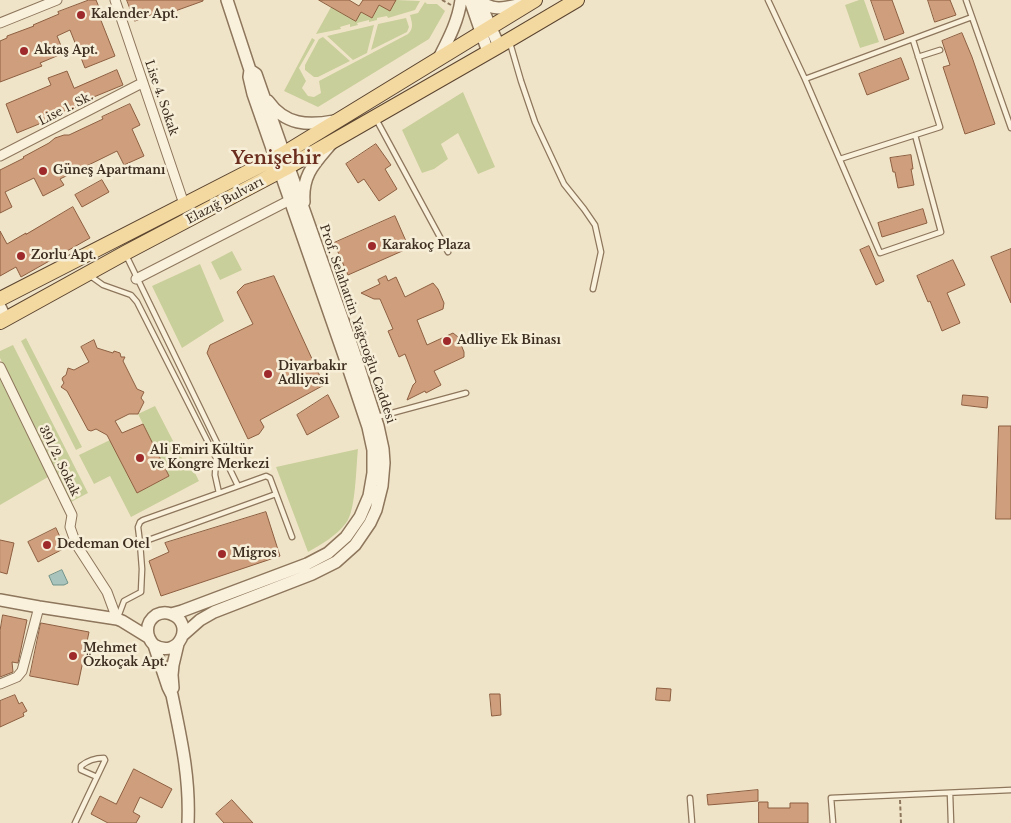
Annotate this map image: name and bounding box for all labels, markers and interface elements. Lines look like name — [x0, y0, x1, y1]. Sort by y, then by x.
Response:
place label: Kalender Apt. — [91, 8, 178, 22]
marker: Kalender Apt. — [75, 9, 87, 21]
place label: Aktaş Apt. — [34, 44, 98, 58]
marker: Aktaş Apt. — [18, 45, 30, 57]
street label: Lise 4. Sokak — [141, 58, 181, 138]
street label: Lise 1. Sk. — [37, 89, 95, 129]
district label: Yenişehir — [231, 148, 321, 170]
place label: Güneş Apartmanı — [53, 164, 165, 178]
marker: Güneş Apartmanı — [37, 165, 49, 177]
street label: Elazığ Bulvarı — [184, 175, 266, 227]
street label: Prof. Selahattin Yağcıoğlu Caddesi — [316, 223, 398, 425]
place label: Karakoç Plaza — [382, 239, 471, 253]
marker: Karakoç Plaza — [366, 240, 378, 252]
place label: Zorlu Apt. — [31, 249, 96, 263]
marker: Zorlu Apt. — [15, 250, 27, 262]
place label: Adliye Ek Binası — [457, 334, 561, 348]
marker: Adliye Ek Binası — [441, 335, 453, 347]
place label: Diyarbakır Adliyesi — [278, 360, 347, 388]
marker: Diyarbakır Adliyesi — [262, 368, 274, 380]
street label: 391/2. Sokak — [36, 423, 82, 499]
place label: Ali Emiri Kültür ve Kongre Merkezi — [150, 444, 269, 472]
marker: Ali Emiri Kültür ve Kongre Merkezi — [134, 452, 146, 464]
place label: Dedeman Otel — [57, 538, 150, 552]
marker: Dedeman Otel — [41, 539, 53, 551]
place label: Migros — [232, 547, 277, 561]
marker: Migros — [216, 548, 228, 560]
place label: Mehmet Özkoçak Apt. — [83, 642, 167, 670]
marker: Mehmet Özkoçak Apt. — [67, 650, 79, 662]

